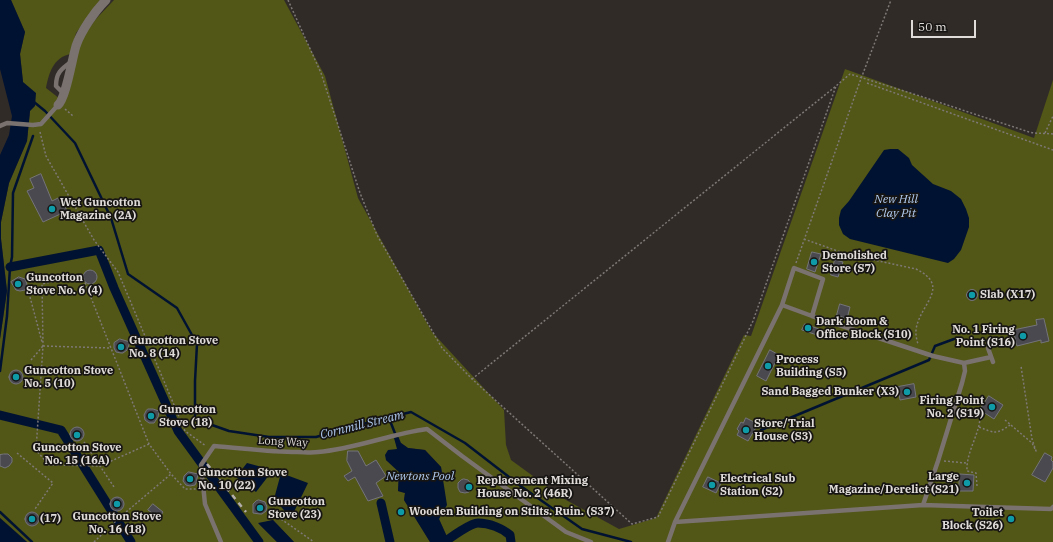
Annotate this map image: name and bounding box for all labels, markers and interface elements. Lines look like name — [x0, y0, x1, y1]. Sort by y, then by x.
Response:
scale bar — [913, 12, 978, 38]
text: 50 m — [918, 19, 947, 34]
water label: New Hill Clay Pit — [874, 193, 918, 221]
place label: Wet Guncotton Magazine (2A) — [60, 196, 141, 222]
marker: Wet Guncotton Magazine (2A) — [47, 204, 57, 214]
place label: Demolished Store (S7) — [822, 249, 887, 275]
marker: Demolished Store (S7) — [809, 257, 819, 267]
place label: Guncotton Stove No. 6 (4) — [26, 271, 102, 297]
marker: Guncotton Stove No. 6 (4) — [13, 279, 23, 289]
place label: Slab (X17) — [980, 288, 1035, 302]
marker: Slab (X17) — [967, 290, 977, 300]
place label: Dark Room & Office Block (S10) — [816, 315, 912, 341]
marker: Dark Room & Office Block (S10) — [803, 323, 813, 333]
place label: No. 1 Firing Point (S16) — [952, 323, 1015, 349]
marker: No. 1 Firing Point (S16) — [1018, 331, 1028, 341]
place label: Guncotton Stove No. 8 (14) — [129, 334, 218, 360]
marker: Guncotton Stove No. 8 (14) — [116, 342, 126, 352]
place label: Process Building (S5) — [776, 353, 846, 379]
marker: Process Building (S5) — [763, 361, 773, 371]
place label: Guncotton Stove No. 5 (10) — [24, 364, 113, 390]
marker: Guncotton Stove No. 5 (10) — [11, 372, 21, 382]
place label: Sand Bagged Bunker (X3) — [761, 385, 899, 399]
marker: Sand Bagged Bunker (X3) — [902, 387, 912, 397]
place label: Firing Point No. 2 (S19) — [920, 394, 984, 420]
marker: Firing Point No. 2 (S19) — [987, 402, 997, 412]
place label: Guncotton Stove (18) — [159, 403, 216, 429]
water label: Cornmill Stream — [319, 408, 405, 442]
marker: Guncotton Stove (18) — [146, 411, 156, 421]
place label: Store/Trial House (S3) — [754, 417, 815, 443]
marker: Store/Trial House (S3) — [741, 425, 751, 435]
marker: Guncotton Stove No. 15 (16A) — [72, 430, 82, 440]
street label: Long Way — [258, 434, 308, 450]
place label: Guncotton Stove No. 15 (16A) — [32, 441, 122, 467]
place label: Guncotton Stove No. 10 (22) — [198, 466, 287, 492]
water label: Newtons Pool — [386, 470, 454, 484]
place label: Large Magazine/Derelict (S21) — [829, 470, 959, 496]
place label: Electrical Sub Station (S2) — [720, 472, 795, 498]
marker: Guncotton Stove No. 10 (22) — [185, 474, 195, 484]
place label: Replacement Mixing House No. 2 (46R) — [477, 474, 588, 500]
marker: Large Magazine/Derelict (S21) — [962, 478, 972, 488]
marker: Electrical Sub Station (S2) — [707, 480, 717, 490]
marker: Replacement Mixing House No. 2 (46R) — [464, 482, 474, 492]
place label: Guncotton Stove (23) — [268, 495, 325, 521]
marker: Guncotton Stove No. 16 (18) — [112, 499, 122, 509]
marker: Guncotton Stove (23) — [255, 503, 265, 513]
place label: Wooden Building on Stilts. Ruin. (S37) — [409, 505, 614, 519]
place label: Toilet Block (S26) — [942, 506, 1003, 532]
marker: Wooden Building on Stilts. Ruin. (S37) — [396, 507, 406, 517]
place label: Guncotton Stove No. 16 (18) — [72, 510, 162, 536]
place label: (17) — [40, 512, 61, 526]
marker: (17) — [27, 514, 37, 524]
marker: Toilet Block (S26) — [1006, 514, 1016, 524]

